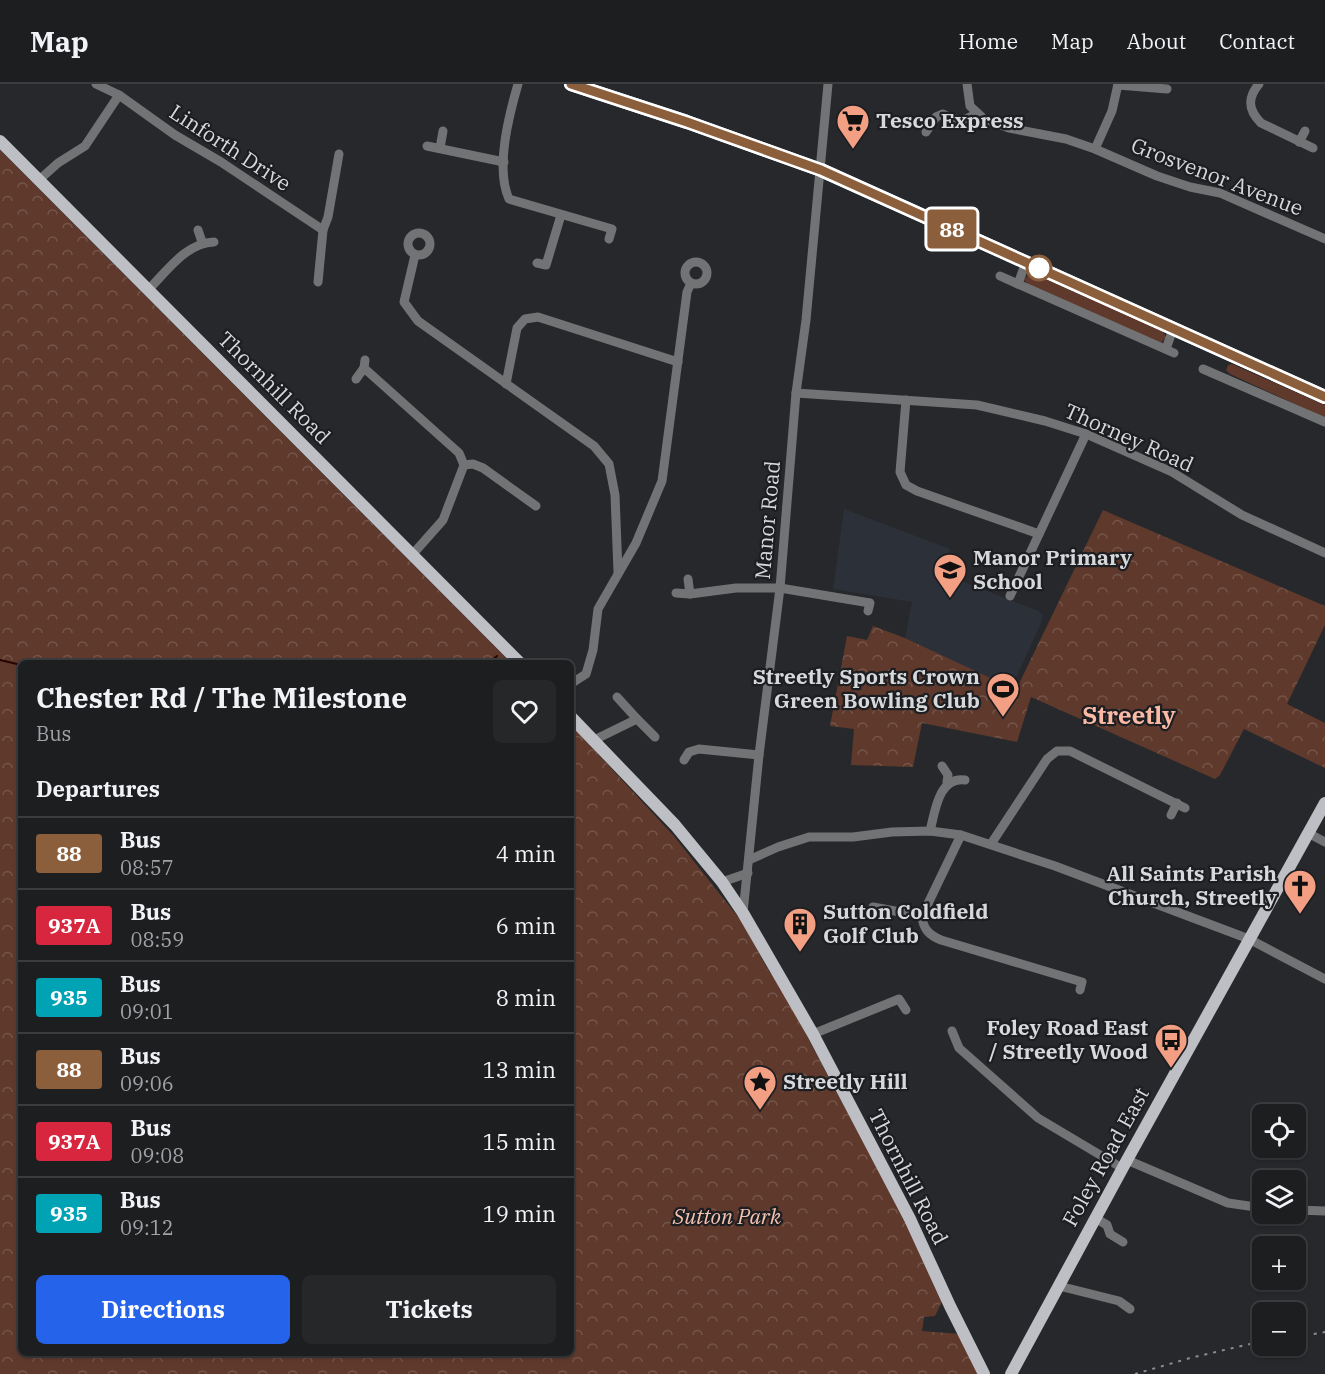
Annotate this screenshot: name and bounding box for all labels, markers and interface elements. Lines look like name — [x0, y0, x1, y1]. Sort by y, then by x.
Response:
text: Map — [30, 23, 89, 60]
text: Home — [958, 27, 1018, 55]
text: Map — [1051, 27, 1094, 55]
text: About — [1127, 27, 1186, 55]
text: Contact — [1219, 27, 1295, 55]
street label: Linforth Drive — [164, 97, 297, 197]
supermarket icon: Tesco Express — [835, 103, 871, 150]
place label: Tesco Express — [876, 106, 1024, 134]
street label: Grosvenor Avenue — [1127, 130, 1307, 222]
line badge: 88 — [925, 210, 979, 248]
text: 88 — [939, 215, 965, 243]
unlabelled marker — [1026, 255, 1052, 281]
street label: Thornhill Road — [212, 325, 337, 450]
street label: Thorney Road — [1060, 396, 1199, 478]
street label: Manor Road — [748, 459, 786, 581]
place label: Manor Primary School — [973, 543, 1132, 595]
school or university icon: Manor Primary School — [932, 552, 968, 599]
place label: Streetly Sports Crown Green Bowling Club — [753, 662, 980, 714]
sports icon: Streetly Sports Crown Green Bowling Club — [985, 671, 1021, 718]
text: Chester Rd / The Milestone — [36, 679, 407, 716]
button: heart — [493, 680, 556, 743]
district label: Streetly — [1082, 699, 1176, 731]
text: Bus — [36, 720, 71, 747]
text: Departures — [36, 774, 160, 803]
text: Bus — [120, 825, 161, 854]
text: 88 — [56, 839, 82, 867]
text: 4 min — [496, 839, 556, 868]
text: 08:57 — [120, 854, 174, 881]
place label: All Saints Parish Church, Streetly — [1107, 859, 1277, 911]
church icon: All Saints Parish Church, Streetly — [1282, 868, 1318, 915]
text: Bus — [130, 897, 171, 926]
place label: Sutton Coldfield Golf Club — [823, 897, 988, 949]
building icon: Sutton Coldfield Golf Club — [782, 906, 818, 953]
text: 937A — [48, 911, 100, 939]
text: 6 min — [496, 911, 556, 940]
text: 08:59 — [130, 926, 184, 953]
text: Bus — [120, 969, 161, 998]
text: 935 — [50, 983, 88, 1011]
text: 8 min — [496, 983, 556, 1012]
text: 09:01 — [120, 998, 174, 1025]
place label: Foley Road East / Streetly Wood — [986, 1013, 1148, 1065]
bus stop icon: Foley Road East / Streetly Wood — [1153, 1022, 1189, 1069]
text: Bus — [120, 1041, 161, 1070]
text: 88 — [56, 1055, 82, 1083]
text: 13 min — [483, 1055, 556, 1084]
place icon: Streetly Hill — [742, 1064, 778, 1111]
place label: Streetly Hill — [783, 1067, 908, 1095]
text: 09:06 — [120, 1070, 174, 1097]
street label: Foley Road East — [1055, 1082, 1155, 1231]
street label: Thornhill Road — [863, 1104, 955, 1249]
map controls — [1252, 1104, 1306, 1356]
button: locate — [1252, 1104, 1306, 1158]
text: Bus — [130, 1113, 171, 1142]
text: 937A — [48, 1127, 100, 1155]
text: 15 min — [483, 1127, 556, 1156]
text: 09:08 — [130, 1142, 184, 1169]
button: layers — [1252, 1170, 1306, 1224]
text: Bus — [120, 1185, 161, 1214]
text: 935 — [50, 1199, 88, 1227]
text: 19 min — [483, 1199, 556, 1228]
park label: Sutton Park — [672, 1202, 782, 1230]
text: 09:12 — [120, 1214, 174, 1241]
button: + — [1252, 1236, 1306, 1290]
button: Directions — [36, 1275, 290, 1344]
button: Tickets — [302, 1275, 556, 1344]
button: − — [1252, 1302, 1306, 1356]

